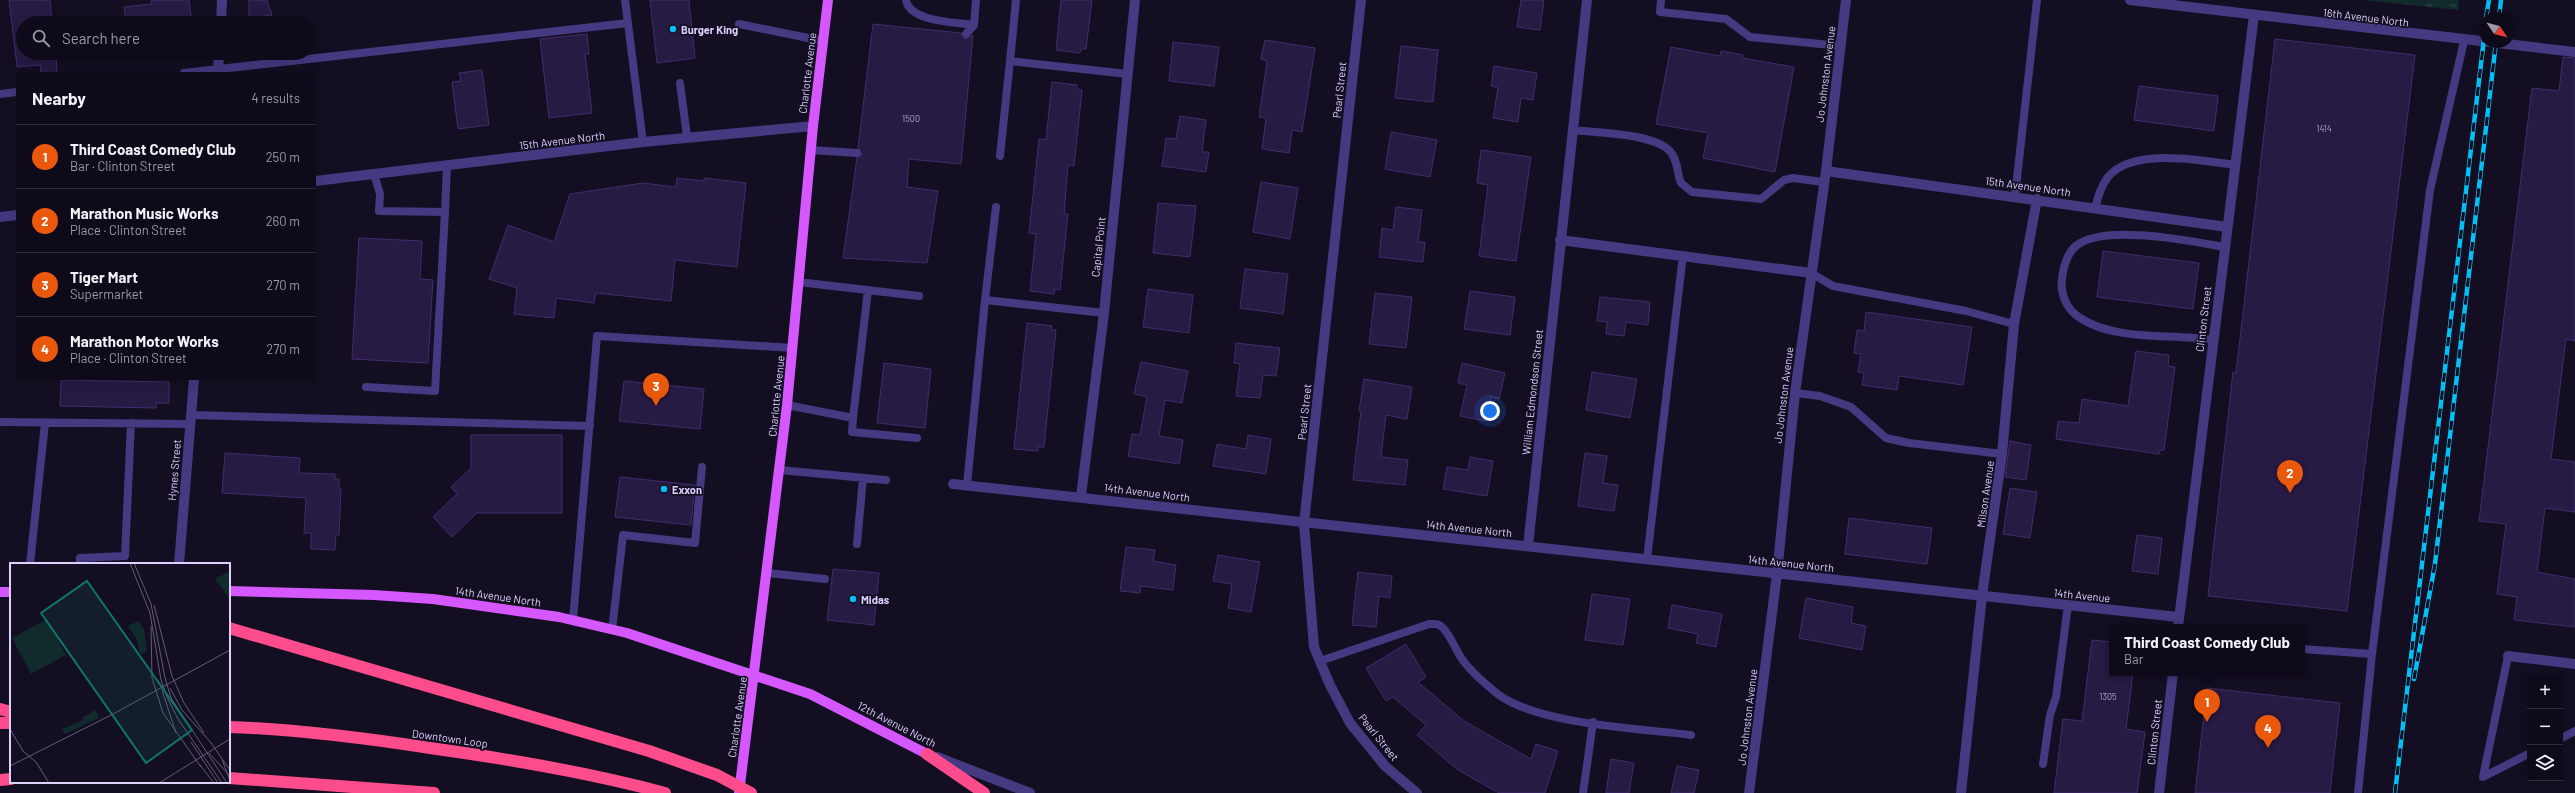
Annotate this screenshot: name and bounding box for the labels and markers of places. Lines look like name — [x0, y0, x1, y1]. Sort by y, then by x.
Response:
place label: Burger King — [681, 23, 738, 36]
marker: Burger King — [668, 24, 678, 34]
pin: 3 — [643, 373, 669, 406]
pin: 2 — [2277, 460, 2303, 493]
place label: Exxon — [672, 483, 702, 496]
marker: Exxon — [659, 484, 669, 494]
place label: Midas — [861, 593, 890, 606]
marker: Midas — [848, 594, 858, 604]
pin: 1 — [2194, 689, 2220, 722]
pin: 4 — [2255, 715, 2281, 748]

